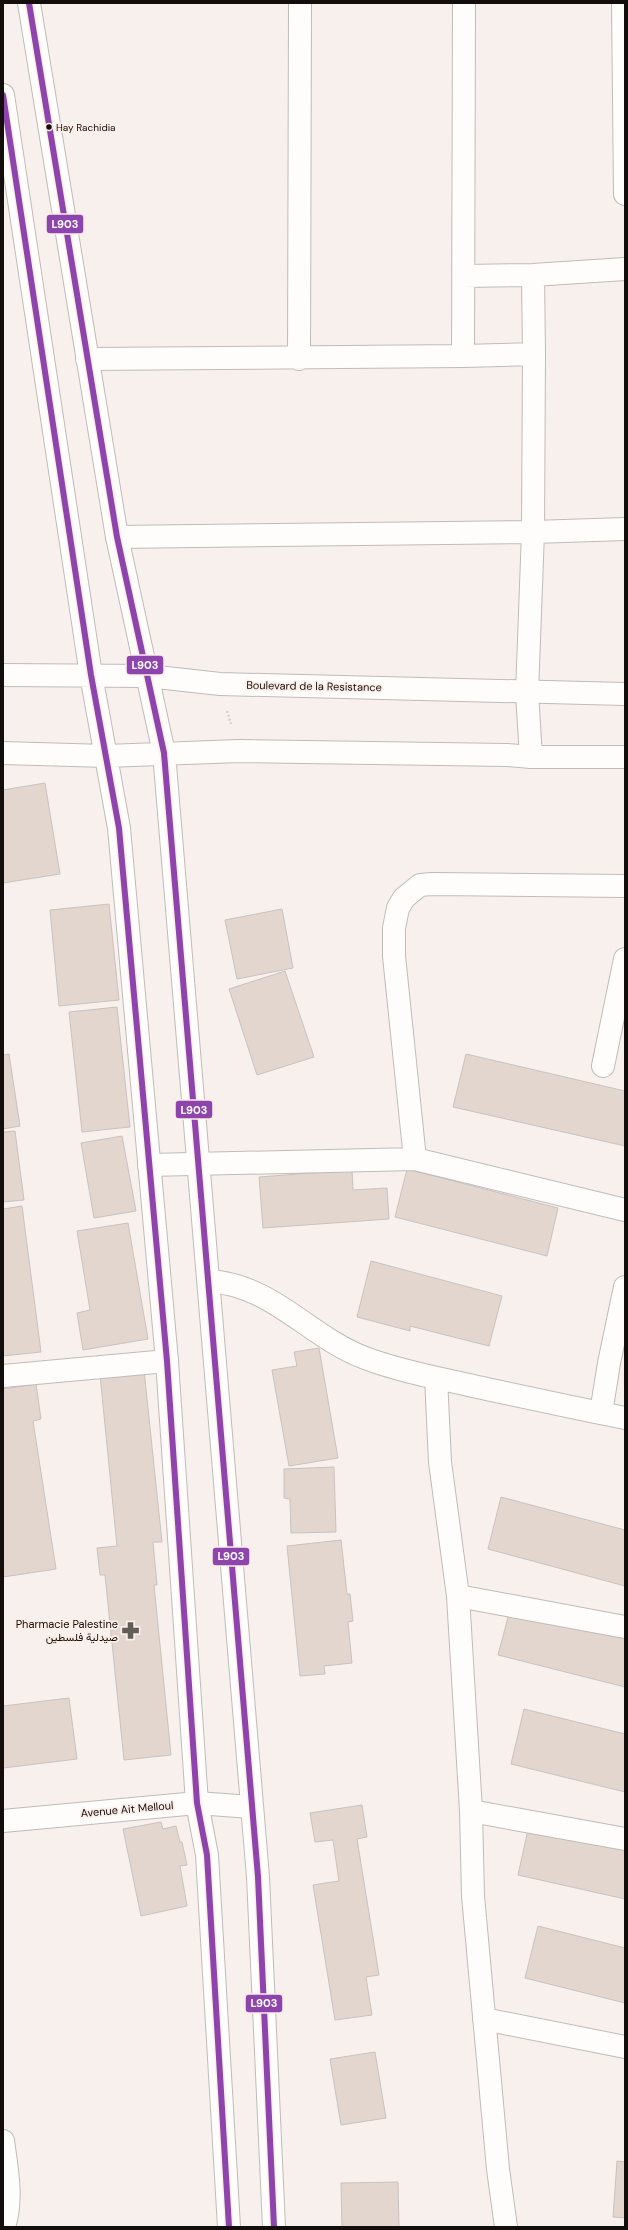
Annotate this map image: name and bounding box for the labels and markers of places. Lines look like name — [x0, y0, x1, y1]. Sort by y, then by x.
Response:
place label: Hay Rachidia — [56, 121, 116, 134]
marker: Hay Rachidia — [44, 122, 54, 132]
place label: Pharmacie Palestine صيدلية فلسطين — [16, 1617, 118, 1644]
pharmacy icon: Pharmacie Palestine صيدلية فلسطين — [121, 1620, 141, 1640]

